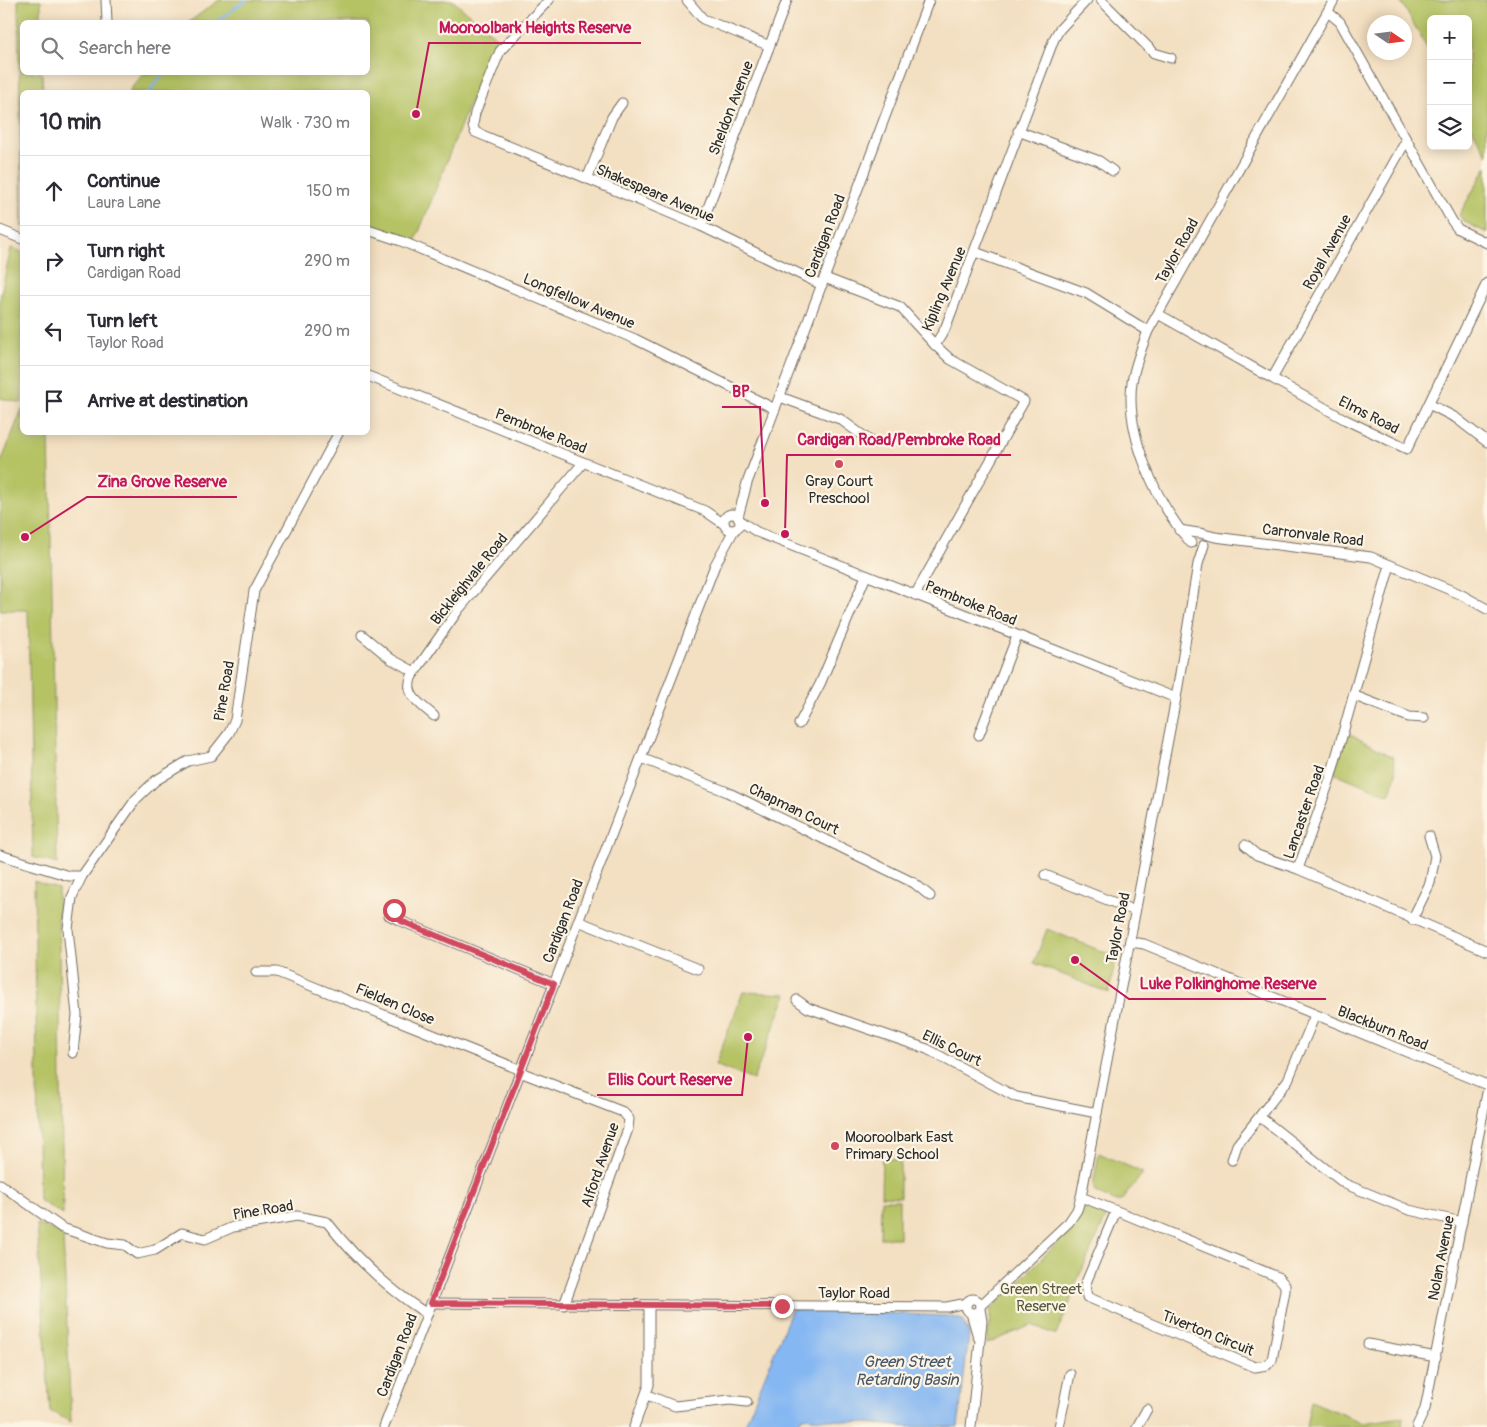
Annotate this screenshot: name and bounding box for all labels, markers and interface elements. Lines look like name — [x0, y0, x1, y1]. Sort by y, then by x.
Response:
callout: Mooroolbark Heights Reserve — [429, 12, 641, 43]
north arrow — [1367, 15, 1412, 60]
map controls — [1427, 15, 1472, 150]
button: + — [1427, 15, 1472, 60]
text: Mooroolbark Heights Reserve — [439, 18, 632, 38]
search box — [20, 20, 370, 75]
icon: search — [38, 34, 66, 62]
text: Search here — [78, 36, 171, 60]
street label: Sheldon Avenue — [705, 58, 758, 158]
button: − — [1427, 60, 1472, 105]
button: layers — [1427, 105, 1472, 150]
text: 10 min — [40, 109, 101, 136]
text: Walk · 730 m — [260, 113, 350, 133]
street label: Shakespeare Avenue — [593, 160, 717, 227]
text: Continue — [87, 169, 160, 193]
icon: ahead — [40, 177, 68, 205]
text: 150 m — [306, 181, 350, 201]
street label: Cardigan Road — [801, 192, 850, 281]
text: Laura Lane — [87, 193, 161, 213]
street label: Royal Avenue — [1299, 211, 1356, 293]
street label: Taylor Road — [1152, 215, 1203, 287]
text: Turn right — [87, 239, 165, 263]
street label: Kipling Avenue — [918, 243, 971, 334]
icon: right — [40, 247, 68, 275]
text: 290 m — [304, 251, 350, 271]
text: Cardigan Road — [87, 263, 181, 283]
street label: Longfellow Avenue — [520, 269, 638, 334]
text: Turn left — [87, 309, 157, 333]
icon: left — [40, 317, 68, 345]
text: 290 m — [304, 321, 350, 341]
text: Taylor Road — [87, 333, 164, 353]
callout: BP — [722, 376, 760, 407]
text: BP — [732, 382, 750, 402]
icon: arrive — [40, 387, 68, 415]
text: Arrive at destination — [87, 389, 248, 413]
street label: Elms Road — [1335, 392, 1402, 439]
street label: Pembroke Road — [492, 404, 589, 458]
callout: Cardigan Road/Pembroke Road — [787, 424, 1011, 455]
text: Cardigan Road/Pembroke Road — [797, 430, 1001, 450]
marker: Gray Court Preschool — [833, 458, 845, 470]
callout: Zina Grove Reserve — [87, 466, 237, 497]
text: Zina Grove Reserve — [97, 472, 228, 492]
place label: Gray Court Preschool — [805, 472, 874, 508]
street label: Carronvale Road — [1261, 520, 1365, 551]
street label: Bickleighvale Road — [427, 530, 512, 629]
street label: Pembroke Road — [922, 576, 1019, 630]
street label: Pine Road — [210, 659, 239, 723]
street label: Lancaster Road — [1280, 763, 1329, 862]
street label: Chapman Court — [745, 779, 843, 840]
street label: Cardigan Road — [539, 877, 588, 966]
street label: Taylor Road — [1102, 891, 1135, 965]
route start — [383, 899, 406, 922]
callout: Luke Polkinghome Reserve — [1129, 968, 1326, 999]
text: Luke Polkinghome Reserve — [1139, 974, 1318, 994]
street label: Fielden Close — [352, 979, 438, 1030]
street label: Blackburn Road — [1335, 1002, 1431, 1055]
street label: Ellis Court — [919, 1026, 985, 1071]
callout: Ellis Court Reserve — [597, 1064, 742, 1095]
text: Ellis Court Reserve — [608, 1070, 733, 1090]
street label: Alford Avenue — [577, 1120, 624, 1210]
place label: Mooroolbark East Primary School — [845, 1128, 954, 1164]
marker: Mooroolbark East Primary School — [829, 1140, 841, 1152]
street label: Pine Road — [231, 1196, 295, 1225]
street label: Nolan Avenue — [1424, 1213, 1459, 1302]
park label: Green Street Reserve — [1000, 1280, 1083, 1316]
street label: Taylor Road — [818, 1284, 890, 1303]
route end — [771, 1295, 794, 1318]
street label: Tiverton Circuit — [1159, 1306, 1258, 1361]
street label: Cardigan Road — [373, 1311, 422, 1400]
water label: Green Street Retarding Basin — [856, 1352, 959, 1390]

